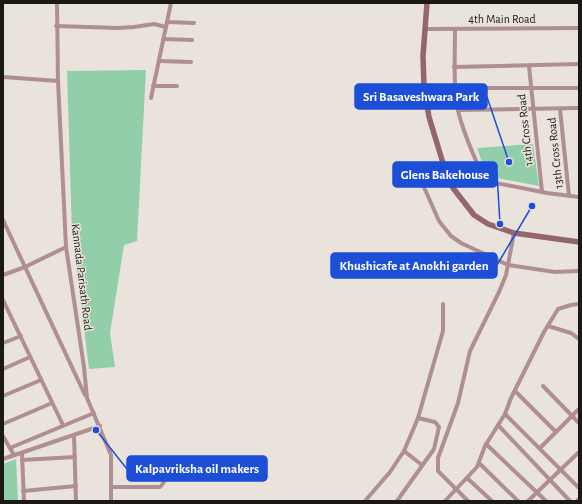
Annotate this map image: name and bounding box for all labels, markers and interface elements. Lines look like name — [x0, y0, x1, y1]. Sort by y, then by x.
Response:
street label: 4th Main Road — [468, 13, 536, 25]
callout: Sri Basaveshwara Park — [355, 84, 487, 109]
text: Sri Basaveshwara Park — [363, 91, 480, 104]
street label: 14th Cross Road — [515, 93, 535, 167]
street label: 13th Cross Road — [545, 117, 565, 189]
callout: Glens Bakehouse — [393, 162, 497, 187]
text: Glens Bakehouse — [401, 169, 489, 182]
street label: Kannada Parisath Road — [69, 223, 95, 331]
callout: Khushicafe at Anokhi garden — [331, 253, 497, 278]
text: Khushicafe at Anokhi garden — [339, 260, 489, 273]
callout: Kalpavriksha oil makers — [127, 456, 267, 481]
text: Kalpavriksha oil makers — [135, 463, 259, 476]

